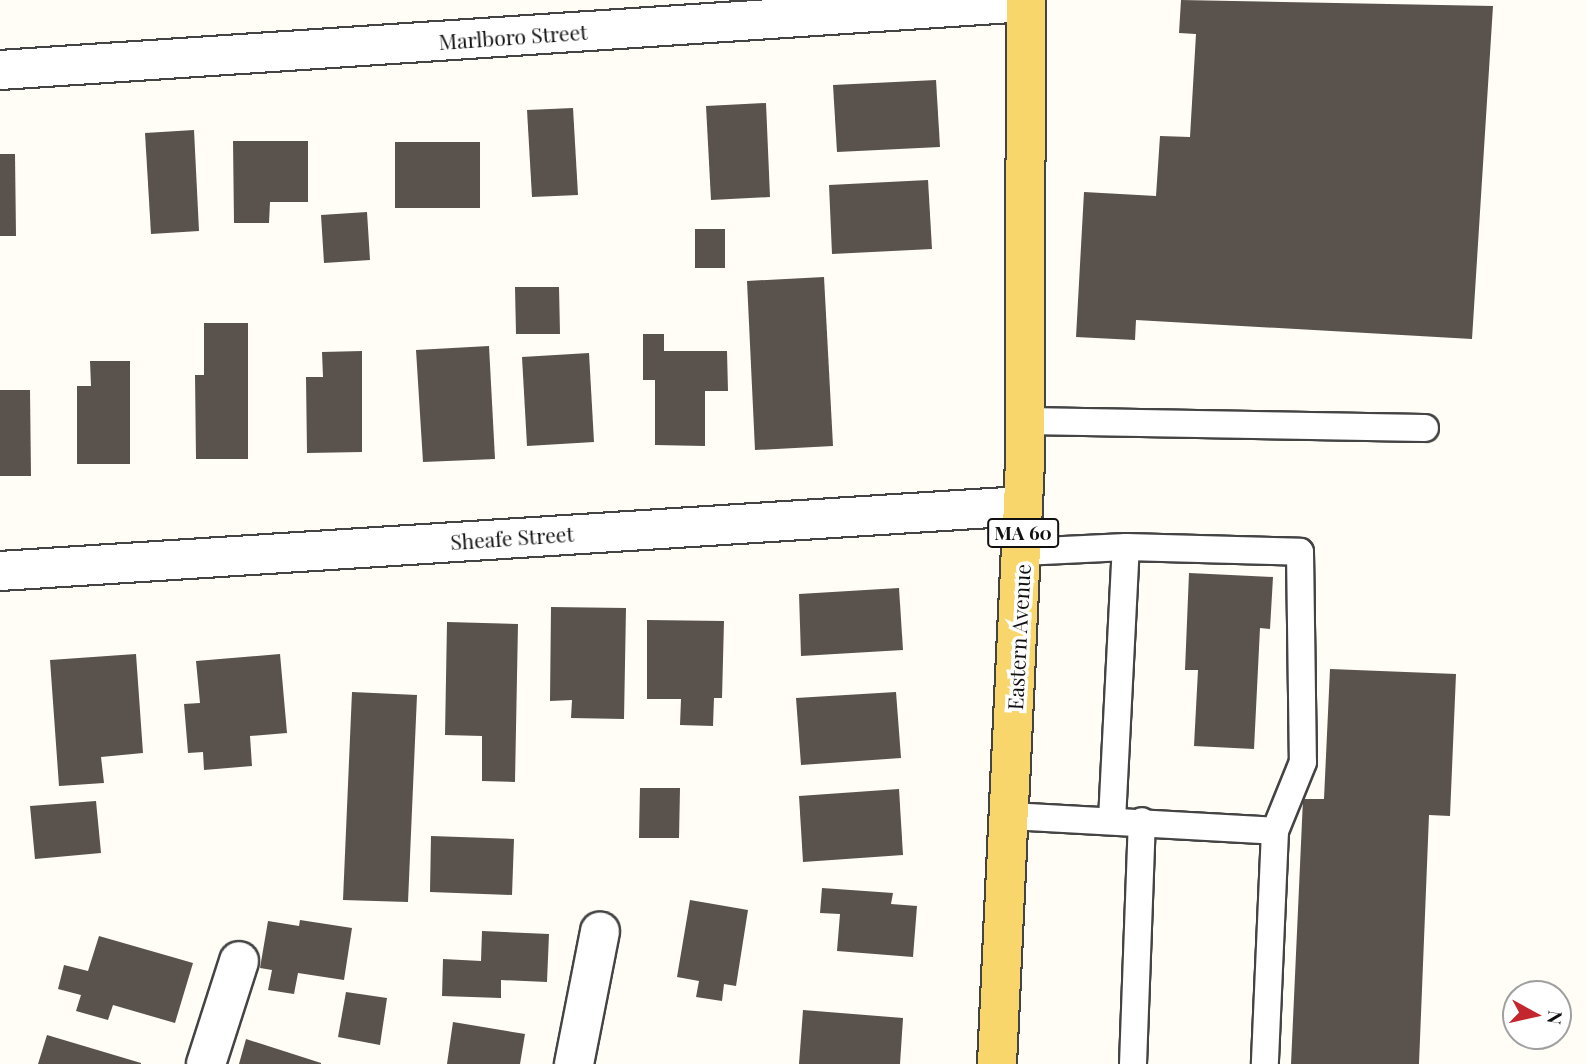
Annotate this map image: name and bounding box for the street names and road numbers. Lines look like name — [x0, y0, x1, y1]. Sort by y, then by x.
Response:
street label: Marlboro Street — [438, 18, 588, 54]
road number: MA 60 — [986, 518, 1060, 548]
street label: Sheafe Street — [449, 520, 575, 554]
street label: Eastern Avenue — [1002, 563, 1034, 711]

